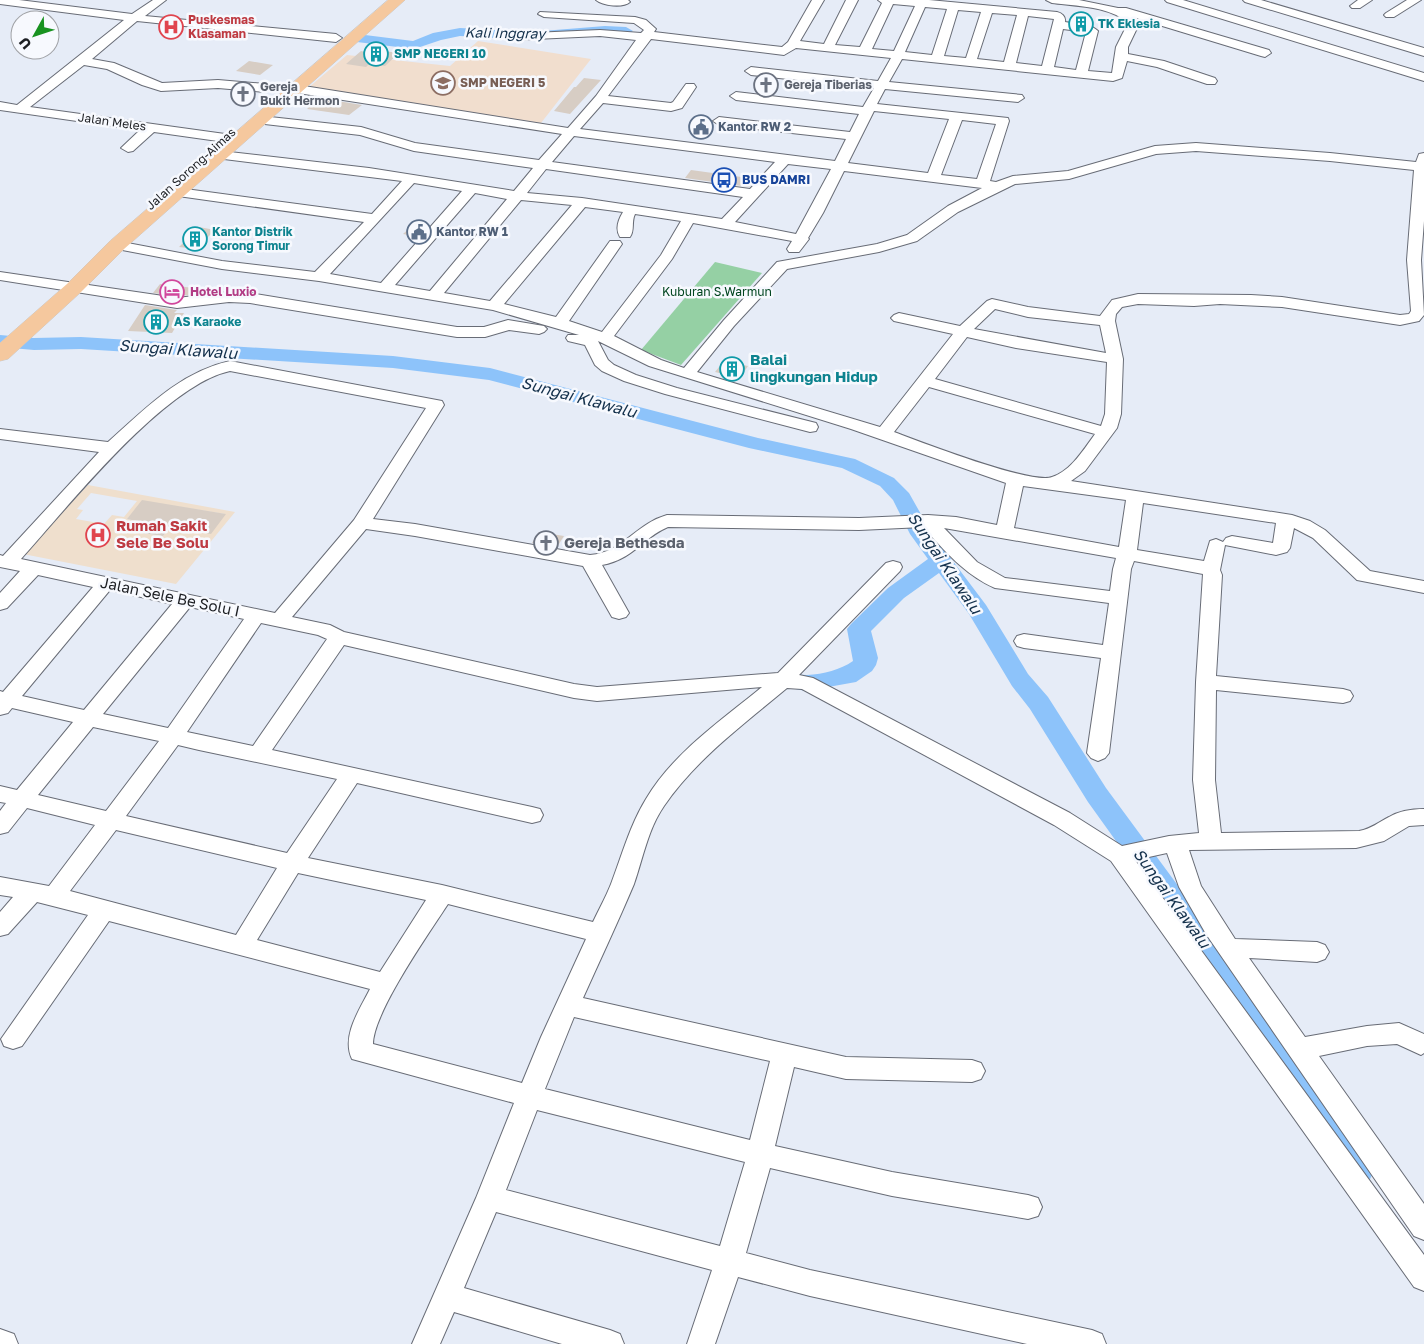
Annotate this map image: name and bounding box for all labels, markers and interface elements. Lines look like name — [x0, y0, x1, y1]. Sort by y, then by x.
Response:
north arrow — [10, 10, 60, 60]
building icon: TK Eklesia — [1068, 11, 1094, 37]
place label: Puskesmas Klasaman — [188, 12, 255, 41]
hospital icon: Puskesmas Klasaman — [158, 14, 184, 40]
place label: TK Eklesia — [1098, 16, 1160, 31]
water label: Kali Inggray — [465, 23, 547, 42]
text: U — [15, 34, 34, 53]
building icon: SMP NEGERI 10 — [363, 41, 389, 67]
place label: SMP NEGERI 10 — [394, 46, 486, 61]
school or university icon: SMP NEGERI 5 — [430, 70, 456, 96]
church icon: Gereja Tiberias — [753, 72, 779, 98]
place label: SMP NEGERI 5 — [460, 75, 545, 90]
place label: Gereja Tiberias — [784, 77, 872, 92]
place label: Gereja Bukit Hermon — [260, 79, 340, 108]
church icon: Gereja Bukit Hermon — [230, 81, 256, 107]
street label: Jalan Meles — [77, 109, 147, 134]
public building icon: Kantor RW 2 — [688, 114, 714, 140]
place label: Kantor RW 2 — [718, 119, 791, 134]
street label: Jalan Sorong-Aimas — [143, 124, 239, 213]
bus stop icon: BUS DAMRI — [711, 167, 737, 193]
place label: BUS DAMRI — [742, 172, 810, 187]
public building icon: Kantor RW 1 — [406, 219, 432, 245]
place label: Kantor Distrik Sorong Timur — [212, 224, 293, 253]
place label: Kantor RW 1 — [436, 224, 508, 239]
building icon: Kantor Distrik Sorong Timur — [182, 226, 208, 252]
hotel icon: Hotel Luxio — [159, 279, 185, 305]
place label: Hotel Luxio — [190, 284, 256, 299]
park label: Kuburan S.Warmun — [662, 284, 772, 299]
building icon: AS Karaoke — [143, 309, 169, 335]
place label: AS Karaoke — [174, 314, 241, 329]
water label: Sungai Klawalu — [118, 335, 239, 363]
place label: Balai lingkungan Hidup — [750, 350, 878, 385]
building icon: Balai lingkungan Hidup — [719, 356, 745, 382]
water label: Sungai Klawalu — [519, 372, 640, 422]
water label: Sungai Klawalu — [904, 508, 987, 619]
place label: Rumah Sakit Sele Be Solu — [116, 516, 209, 551]
hospital icon: Rumah Sakit Sele Be Solu — [85, 522, 111, 548]
church icon: Gereja Bethesda — [533, 530, 559, 556]
place label: Gereja Bethesda — [564, 533, 685, 551]
street label: Jalan Sele Be Solu I — [99, 572, 241, 620]
water label: Sungai Klawalu — [1129, 844, 1216, 953]

